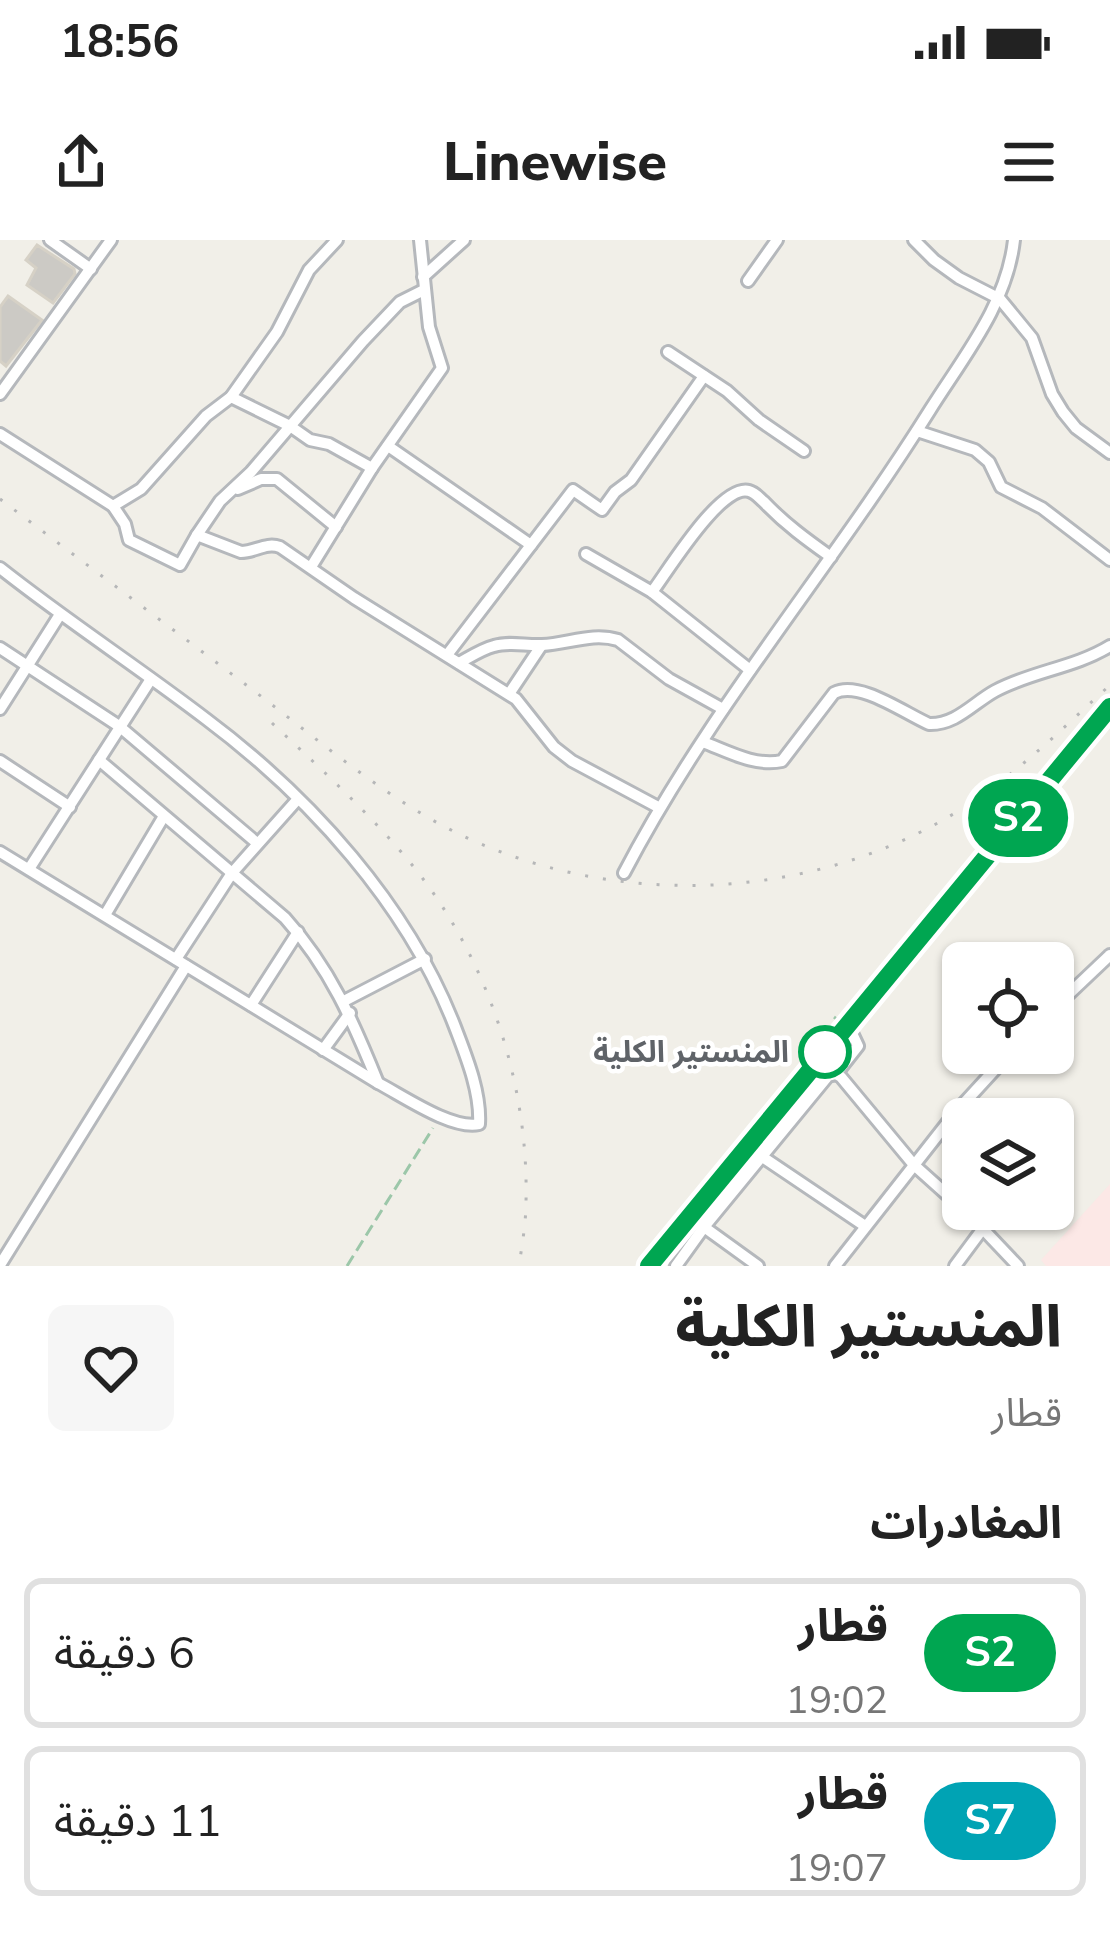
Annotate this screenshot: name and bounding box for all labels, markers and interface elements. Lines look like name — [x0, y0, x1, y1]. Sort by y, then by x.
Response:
text: 18:56 — [60, 12, 179, 73]
text: Linewise — [443, 125, 667, 199]
icon: share — [48, 129, 114, 195]
icon: menu — [996, 129, 1062, 195]
line badge: S2 — [964, 779, 1072, 857]
text: S2 — [992, 789, 1044, 846]
map controls — [942, 942, 1074, 1230]
button: locate — [942, 942, 1074, 1074]
marker: المنستير الكلية — [800, 1027, 850, 1077]
place label: المنستير الكلية — [593, 1032, 789, 1073]
button: layers — [942, 1098, 1074, 1230]
text: المنستير الكلية — [675, 1288, 1062, 1366]
button: heart — [48, 1305, 174, 1431]
text: قطار — [991, 1387, 1062, 1440]
text: المغادرات — [870, 1493, 1062, 1554]
text: قطار — [798, 1596, 888, 1657]
text: 6 دقيقة — [54, 1623, 195, 1684]
text: S2 — [964, 1624, 1016, 1681]
text: 19:02 — [786, 1674, 888, 1727]
text: قطار — [798, 1764, 888, 1825]
text: 11 دقيقة — [54, 1791, 222, 1852]
text: S7 — [964, 1792, 1016, 1849]
text: 19:07 — [786, 1842, 888, 1895]

